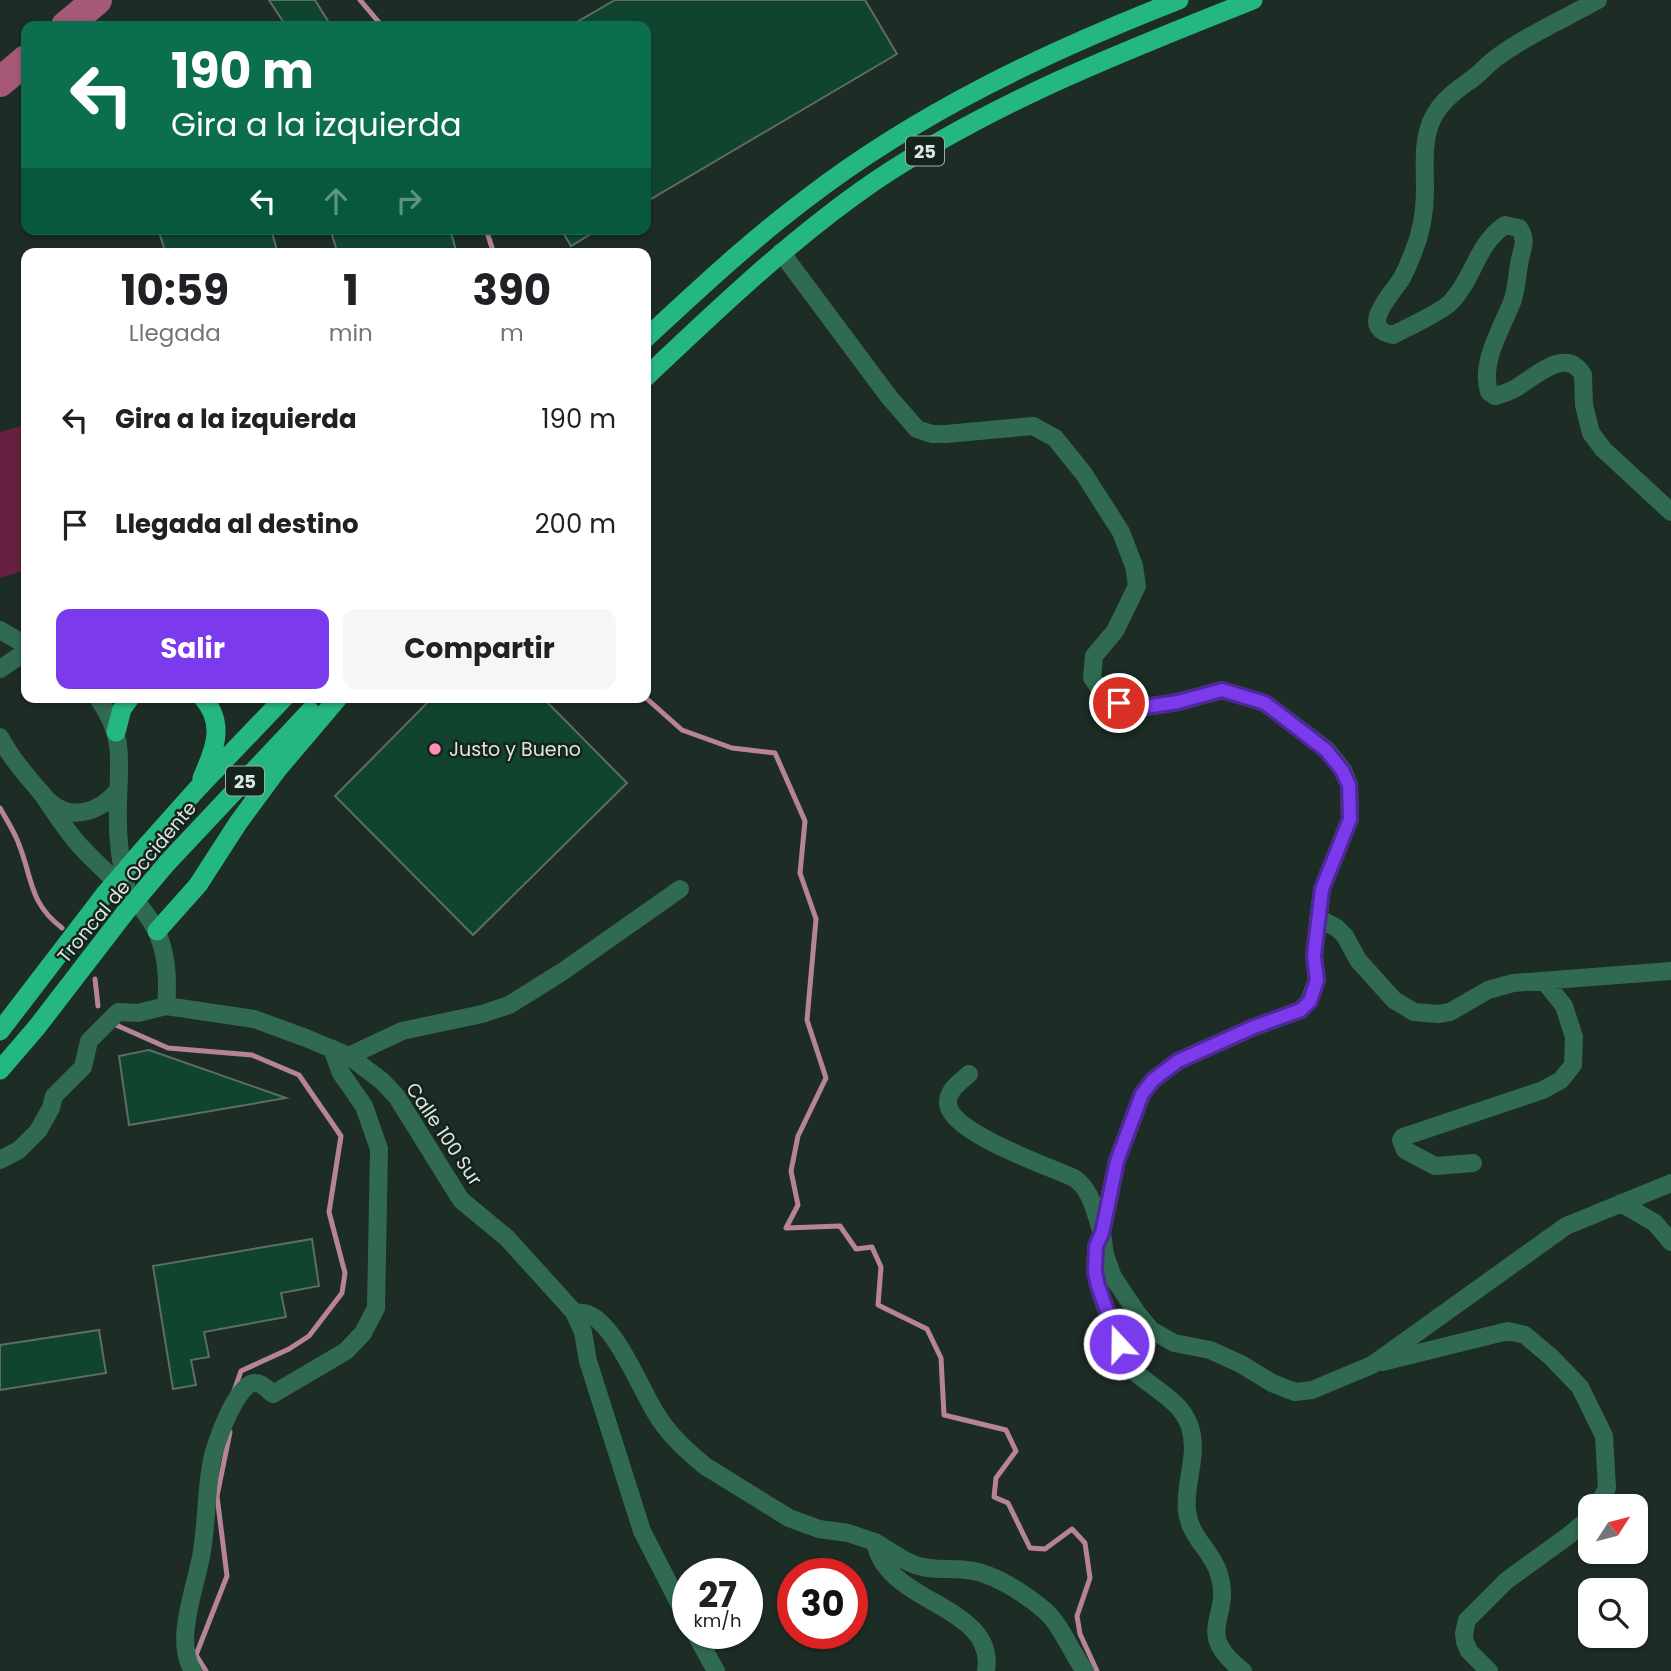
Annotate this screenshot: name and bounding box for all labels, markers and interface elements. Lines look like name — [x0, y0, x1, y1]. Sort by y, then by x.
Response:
text: 190 m — [171, 37, 314, 105]
icon: left — [56, 49, 147, 140]
text: Gira a la izquierda — [171, 102, 462, 147]
road number: 25 — [906, 136, 944, 166]
icon: left — [244, 182, 282, 220]
icon: ahead — [317, 182, 355, 220]
icon: right — [390, 182, 428, 220]
text: 10:59 — [121, 261, 229, 320]
text: 1 — [343, 261, 359, 320]
text: 390 — [473, 261, 551, 320]
text: Llegada — [129, 317, 221, 349]
text: min — [329, 317, 373, 349]
text: m — [500, 317, 524, 349]
icon: left — [56, 401, 94, 439]
text: Gira a la izquierda — [115, 401, 357, 437]
text: 190 m — [541, 401, 616, 437]
icon: arrive — [56, 506, 94, 544]
text: Llegada al destino — [115, 506, 359, 542]
text: 200 m — [535, 506, 616, 542]
button: Salir — [56, 609, 329, 689]
button: Compartir — [343, 609, 616, 689]
pin — [1089, 673, 1149, 733]
icon: arrive — [1100, 684, 1138, 722]
place label: Justo y Bueno — [449, 736, 581, 763]
marker: Justo y Bueno — [427, 741, 443, 757]
road number: 25 — [226, 766, 264, 796]
street label: Troncal de Occidente — [51, 795, 203, 969]
street label: Calle 100 Sur — [399, 1077, 489, 1191]
position arrow — [1082, 1307, 1156, 1381]
north arrow — [1578, 1494, 1648, 1564]
map controls — [1578, 1494, 1648, 1648]
speed limit sign: 30 — [777, 1558, 868, 1649]
text: 27 — [698, 1570, 737, 1619]
button: search — [1578, 1578, 1648, 1648]
text: km/h — [694, 1608, 741, 1633]

